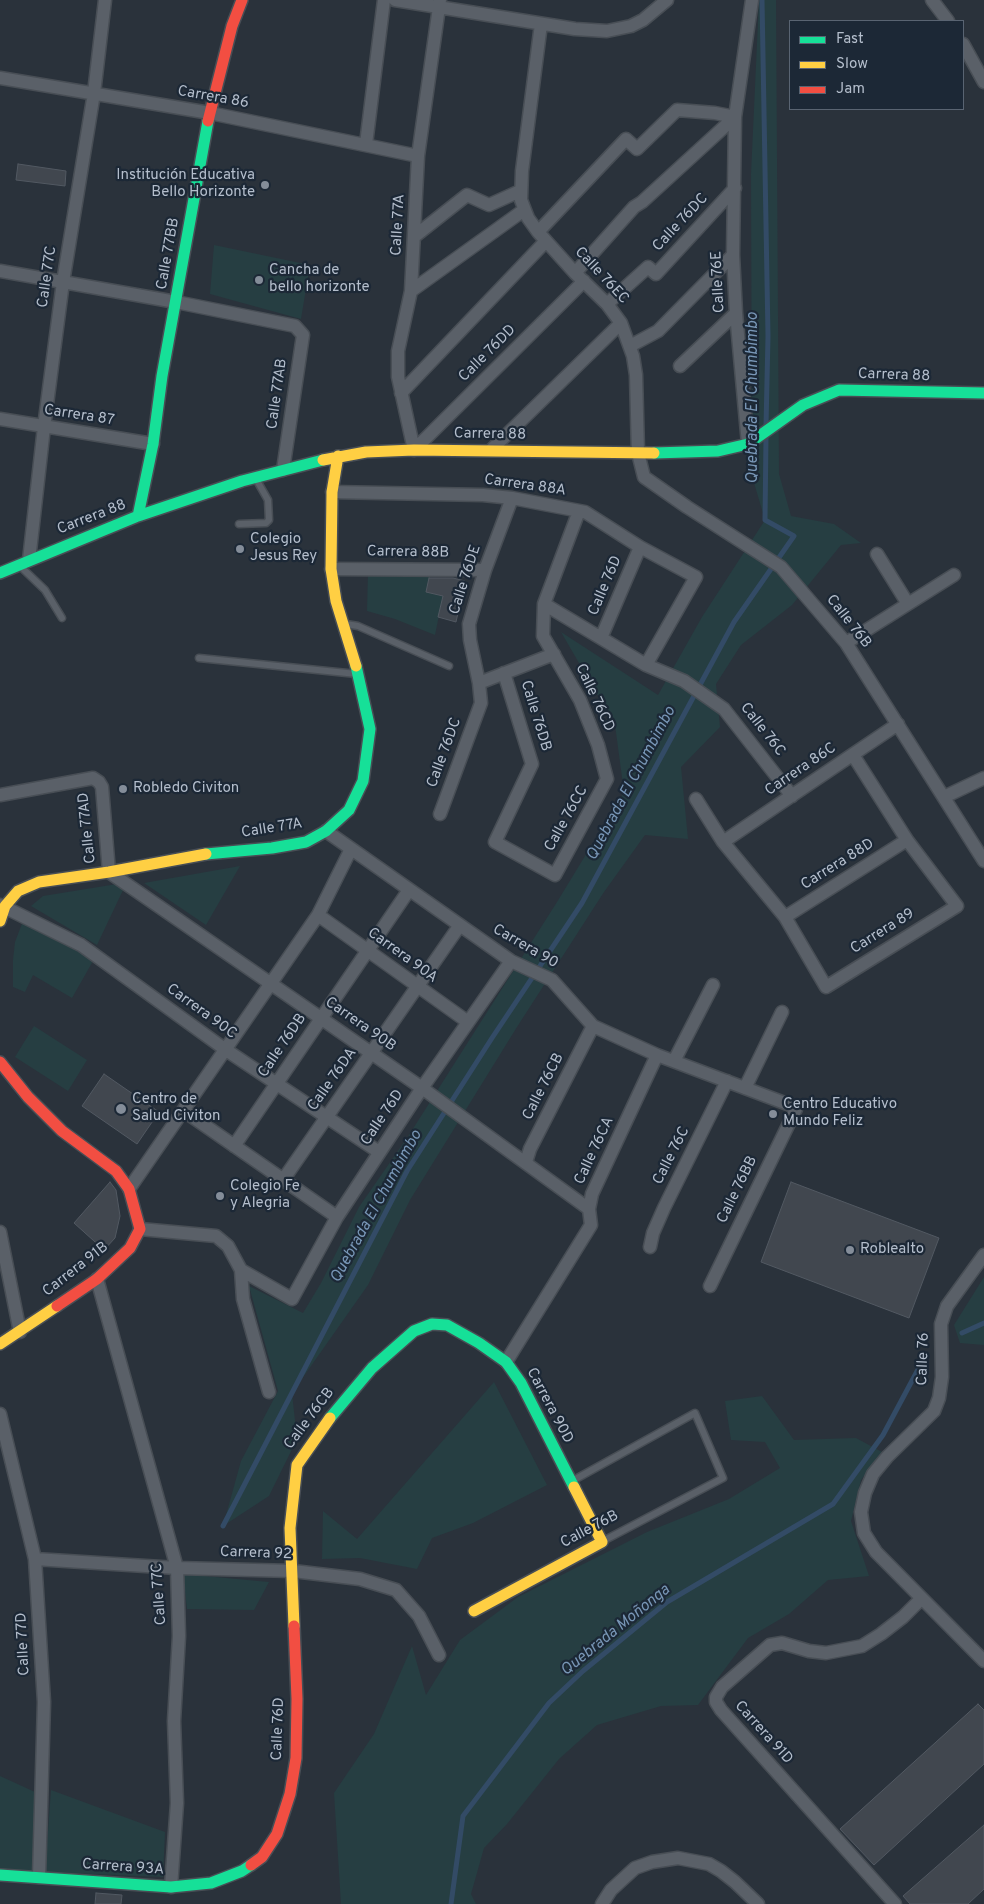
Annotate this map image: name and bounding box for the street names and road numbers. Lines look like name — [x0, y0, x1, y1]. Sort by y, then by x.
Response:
street label: Carrera 86 — [176, 83, 250, 113]
street label: Calle 76DC — [650, 190, 712, 256]
street label: Calle 77A — [388, 194, 410, 256]
street label: Calle 77BB — [154, 217, 184, 291]
street label: Calle 76EC — [570, 244, 632, 308]
street label: Calle 77C — [35, 245, 61, 309]
street label: Calle 76E — [708, 251, 730, 313]
street label: Calle 76DD — [456, 322, 520, 386]
street label: Calle 77AB — [264, 357, 292, 431]
street label: Carrera 88 — [857, 366, 931, 386]
street label: Carrera 87 — [43, 402, 115, 430]
street label: Carrera 88 — [454, 425, 526, 445]
street label: Carrera 88A — [483, 471, 567, 501]
street label: Carrera 88 — [55, 497, 129, 539]
street label: Carrera 88B — [367, 543, 449, 563]
street label: Calle 76DE — [446, 543, 486, 617]
street label: Calle 76D — [585, 553, 627, 619]
street label: Calle 76B — [822, 592, 874, 652]
street label: Calle 76CD — [570, 661, 618, 735]
street label: Calle 76DB — [516, 678, 554, 754]
street label: Calle 76C — [736, 700, 788, 760]
street label: Calle 76DC — [424, 716, 466, 790]
street label: Carrera 86C — [762, 740, 840, 800]
street label: Calle 76CC — [542, 783, 592, 855]
street label: Calle 77AD — [75, 791, 101, 865]
street label: Calle 77A — [240, 815, 304, 843]
street label: Carrera 88D — [798, 835, 878, 895]
street label: Carrera 89 — [848, 905, 918, 959]
street label: Carrera 90 — [489, 921, 561, 973]
street label: Carrera 90A — [363, 925, 441, 987]
street label: Carrera 90C — [162, 981, 240, 1043]
street label: Carrera 90B — [321, 994, 399, 1056]
street label: Calle 76DB — [255, 1011, 311, 1081]
street label: Calle 76DA — [305, 1045, 361, 1115]
street label: Calle 76CB — [520, 1051, 568, 1123]
street label: Calle 76D — [358, 1087, 408, 1149]
street label: Calle 76CA — [571, 1114, 619, 1188]
street label: Calle 76C — [650, 1124, 694, 1188]
street label: Calle 76BB — [714, 1153, 762, 1227]
street label: Carrera 91B — [40, 1239, 112, 1301]
street label: Calle 76 — [914, 1332, 934, 1386]
street label: Carrera 90D — [522, 1365, 576, 1447]
street label: Calle 76CB — [281, 1385, 339, 1453]
street label: Calle 76B — [558, 1507, 622, 1553]
street label: Carrera 92 — [220, 1544, 292, 1564]
street label: Calle 77C — [149, 1562, 171, 1626]
street label: Calle 77D — [13, 1612, 35, 1676]
street label: Calle 76D — [269, 1697, 289, 1761]
street label: Carrera 91D — [730, 1698, 796, 1768]
street label: Carrera 93A — [81, 1856, 165, 1880]

